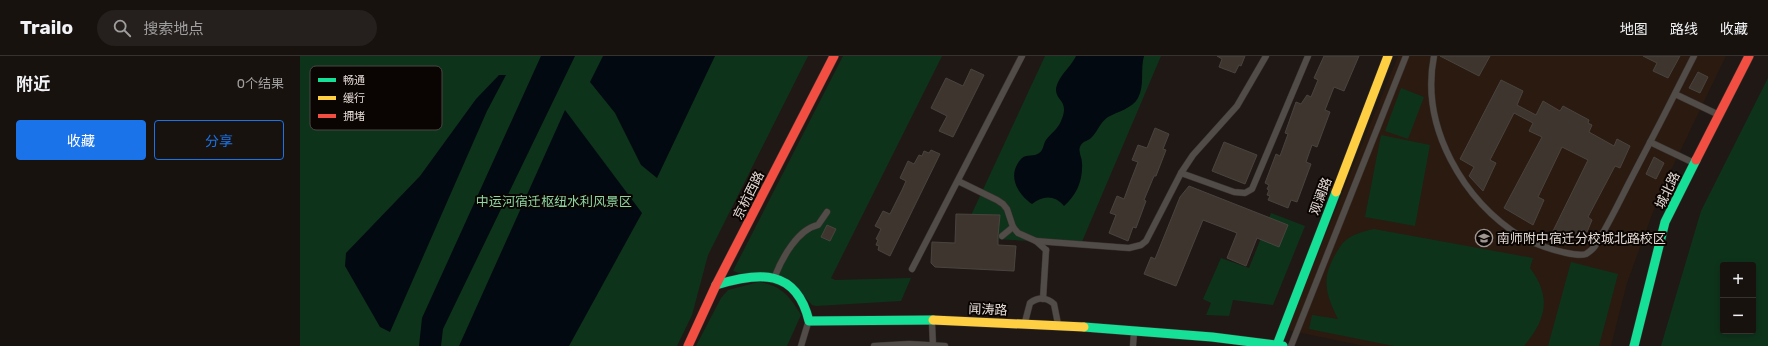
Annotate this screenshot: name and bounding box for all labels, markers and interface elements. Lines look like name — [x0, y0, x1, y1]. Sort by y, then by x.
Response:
search box — [97, 10, 377, 46]
text: Trailo — [20, 16, 73, 39]
icon: search — [111, 17, 133, 39]
text: 搜索地点 — [143, 20, 203, 38]
text: 地图 — [1620, 21, 1648, 38]
text: 路线 — [1670, 21, 1698, 38]
text: 收藏 — [1720, 21, 1748, 38]
legend — [310, 66, 442, 130]
text: 附近 — [16, 74, 50, 94]
text: 畅通 — [343, 74, 365, 87]
text: 0个结果 — [237, 76, 284, 91]
text: 缓行 — [343, 92, 365, 105]
text: 拥堵 — [343, 110, 365, 123]
button: 收藏 — [16, 120, 146, 160]
button: 分享 — [154, 120, 284, 160]
street label: 京杭西路 — [730, 169, 767, 222]
street label: 城北路 — [1652, 169, 1683, 211]
street label: 观澜路 — [1306, 175, 1334, 217]
park label: 中运河宿迁枢纽水利风景区 — [476, 194, 632, 209]
school or university icon: 南师附中宿迁分校城北路校区 — [1474, 228, 1494, 248]
place label: 南师附中宿迁分校城北路校区 — [1497, 231, 1666, 246]
map controls — [1720, 262, 1756, 334]
button: + — [1720, 262, 1756, 298]
button: − — [1720, 298, 1756, 334]
street label: 闻涛路 — [968, 301, 1008, 318]

